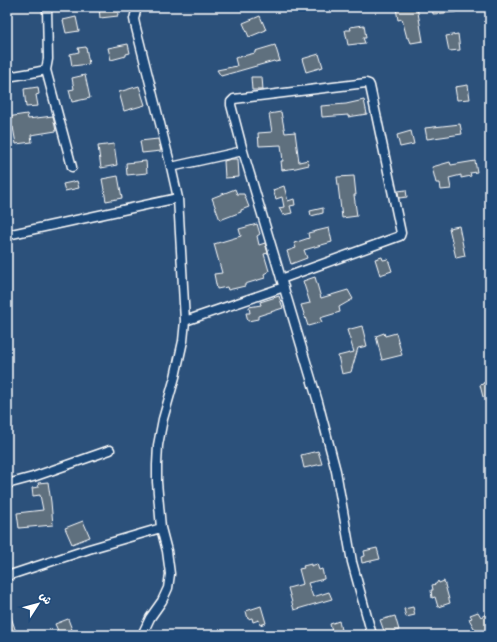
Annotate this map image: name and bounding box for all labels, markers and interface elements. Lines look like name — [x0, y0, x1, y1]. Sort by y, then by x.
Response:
north arrow — [18, 584, 58, 624]
text: ش — [35, 589, 55, 608]

